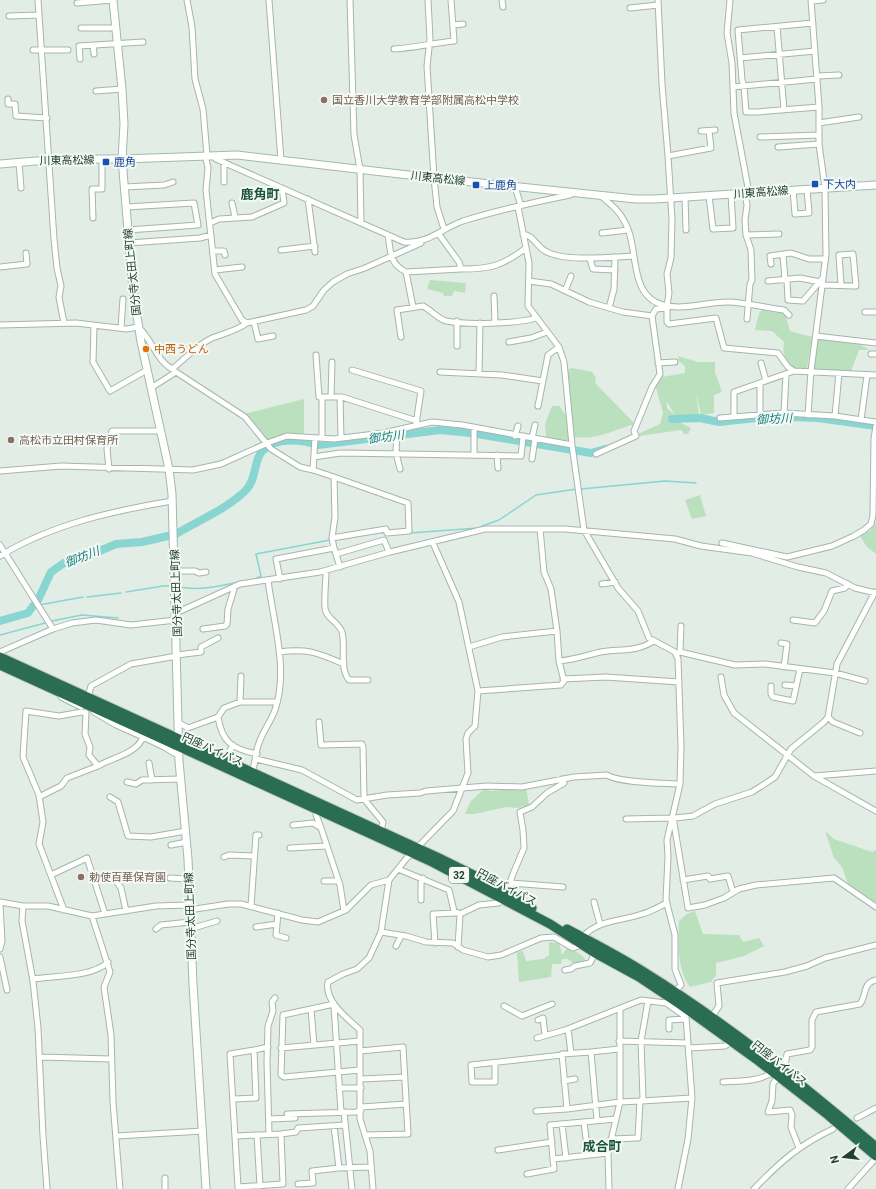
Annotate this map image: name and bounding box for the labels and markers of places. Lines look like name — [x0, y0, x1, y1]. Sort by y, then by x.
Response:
place label: 国立香川大学教育学部附属高松中学校 — [332, 94, 519, 107]
marker: 国立香川大学教育学部附属高松中学校 — [319, 95, 329, 105]
place label: 鹿角 — [114, 156, 136, 169]
marker: 鹿角 — [101, 157, 111, 167]
place label: 下大内 — [823, 178, 856, 191]
place label: 上鹿角 — [484, 179, 517, 192]
marker: 下大内 — [810, 179, 820, 189]
marker: 上鹿角 — [471, 180, 481, 190]
place label: 中西うどん — [154, 343, 209, 356]
marker: 中西うどん — [141, 344, 151, 354]
place label: 高松市立田村保育所 — [19, 434, 119, 447]
marker: 高松市立田村保育所 — [6, 435, 16, 445]
place label: 勅使百華保育園 — [89, 871, 166, 884]
marker: 勅使百華保育園 — [76, 872, 86, 882]

